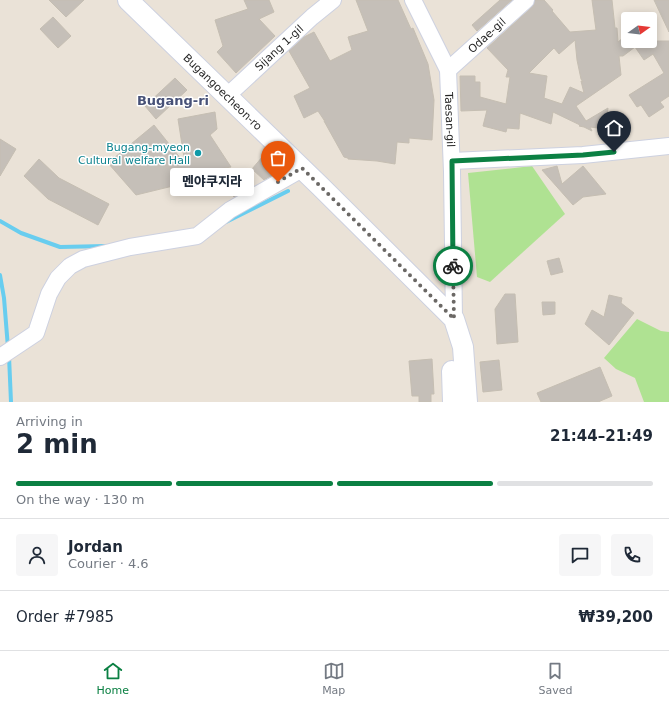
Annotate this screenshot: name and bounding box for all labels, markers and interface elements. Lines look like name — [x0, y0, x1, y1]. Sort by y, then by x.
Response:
north arrow — [621, 12, 657, 48]
map controls — [621, 12, 657, 48]
street label: Odae-gil — [465, 15, 508, 56]
street label: Sijang 1-gil — [252, 22, 306, 73]
street label: Bugangoecheon-ro — [181, 51, 265, 133]
street label: Taesan-gil — [442, 91, 458, 147]
district label: Bugang-ri — [137, 93, 209, 108]
pin — [597, 111, 631, 152]
icon: home — [603, 117, 625, 139]
place label: Bugang-myeon Cultural welfare Hall — [78, 141, 190, 167]
pin — [261, 141, 295, 182]
icon: bag — [267, 147, 289, 169]
marker: Bugang-myeon Cultural welfare Hall — [193, 148, 203, 158]
callout: 멘야쿠지라 — [170, 168, 254, 196]
text: 멘야쿠지라 — [182, 174, 242, 189]
courier — [433, 246, 473, 286]
icon: bike — [442, 255, 464, 277]
text: Arriving in — [16, 414, 83, 429]
text: 21:44–21:49 — [550, 427, 653, 445]
text: 2 min — [16, 429, 98, 459]
text: On the way · 130 m — [16, 492, 144, 507]
button: person — [16, 534, 58, 576]
button: chat — [559, 534, 601, 576]
button: phone — [611, 534, 653, 576]
text: Jordan — [68, 538, 123, 556]
text: Courier · 4.6 — [68, 556, 149, 571]
text: Order #7985 — [16, 608, 114, 626]
text: ₩39,200 — [579, 608, 653, 626]
tab: Home — [97, 660, 129, 697]
tab: Map — [322, 660, 345, 697]
tab: Saved — [538, 660, 572, 697]

